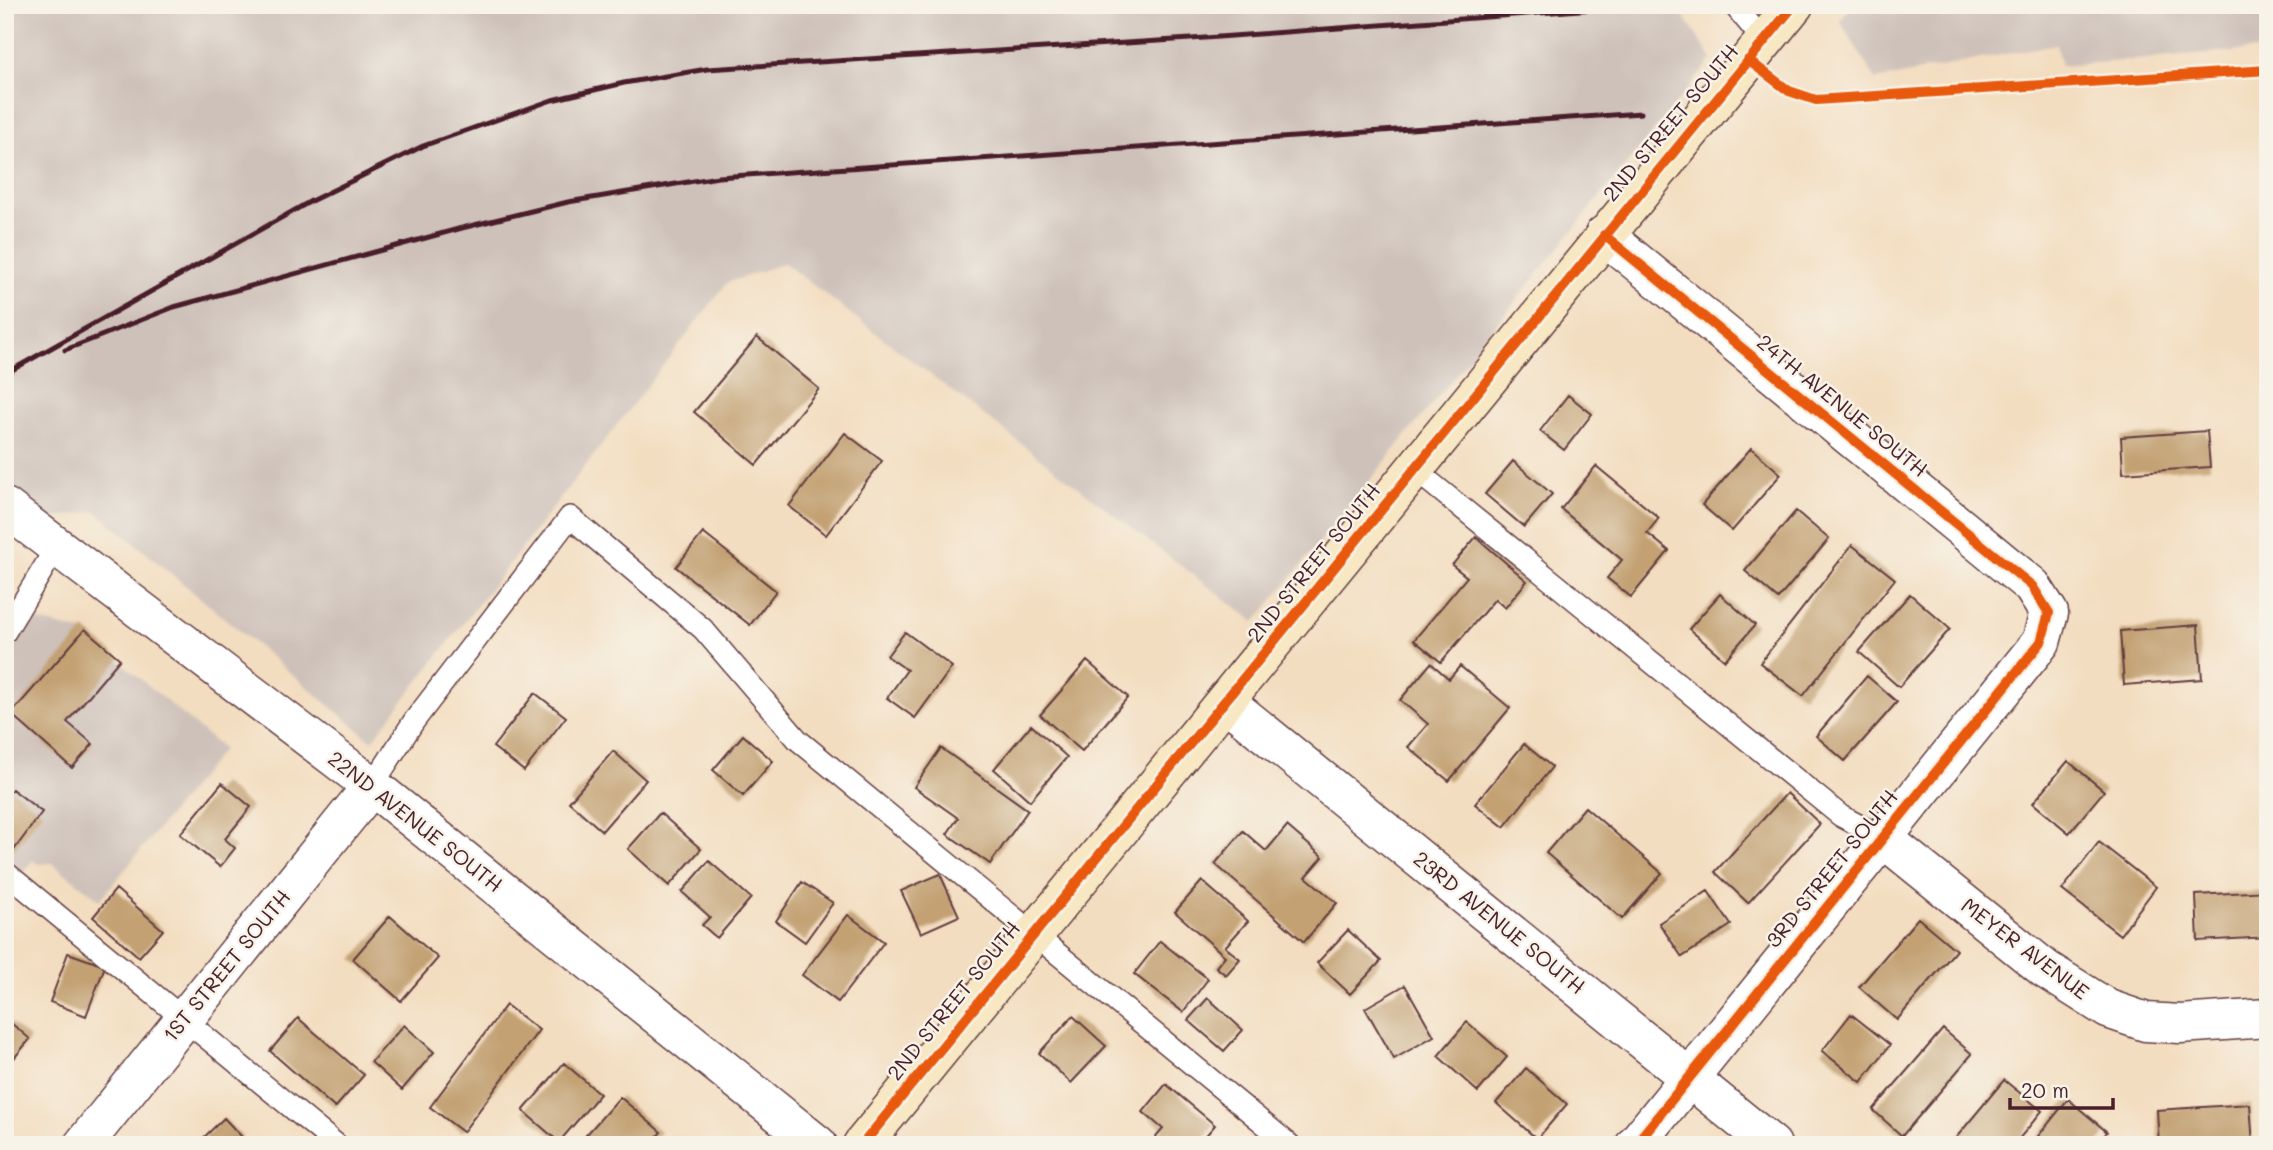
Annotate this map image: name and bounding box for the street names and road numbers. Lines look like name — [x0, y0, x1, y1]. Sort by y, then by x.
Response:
street label: 2ND STREET SOUTH — [1596, 38, 1743, 206]
street label: 24TH AVENUE SOUTH — [1752, 328, 1934, 482]
street label: 2ND STREET SOUTH — [1240, 477, 1385, 647]
street label: 22ND AVENUE SOUTH — [323, 744, 509, 897]
street label: 3RD STREET SOUTH — [1759, 784, 1903, 953]
street label: 23RD AVENUE SOUTH — [1409, 844, 1591, 999]
street label: 1ST STREET SOUTH — [156, 883, 296, 1047]
street label: MEYER AVENUE — [1957, 891, 2095, 1005]
street label: 2ND STREET SOUTH — [880, 915, 1025, 1085]

